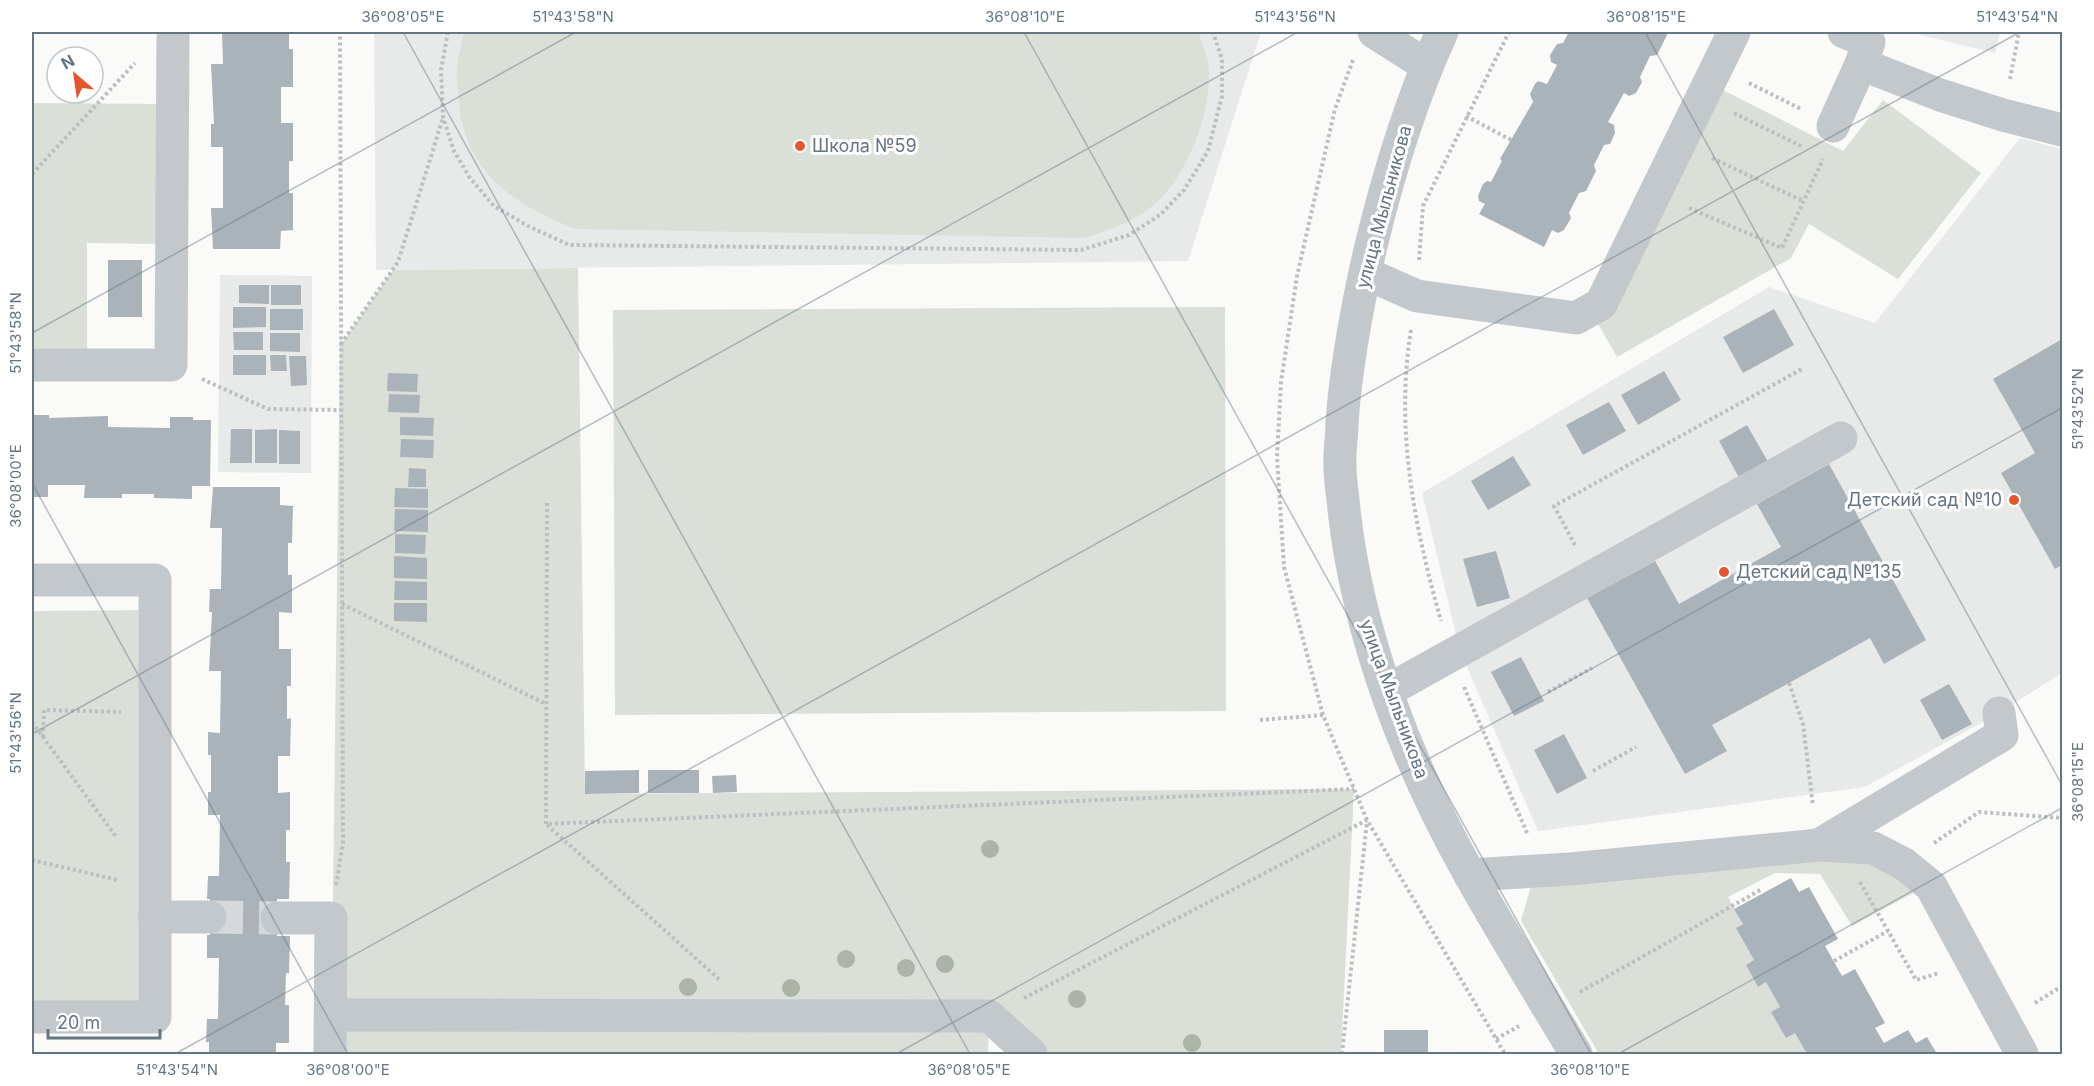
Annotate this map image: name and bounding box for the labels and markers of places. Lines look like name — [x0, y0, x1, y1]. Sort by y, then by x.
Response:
place label: Школа №59 — [812, 135, 917, 156]
marker: Школа №59 — [793, 139, 807, 153]
place label: Детский сад №10 — [1847, 489, 2002, 510]
marker: Детский сад №10 — [2007, 493, 2021, 507]
place label: Детский сад №135 — [1736, 561, 1902, 582]
marker: Детский сад №135 — [1717, 565, 1731, 579]

